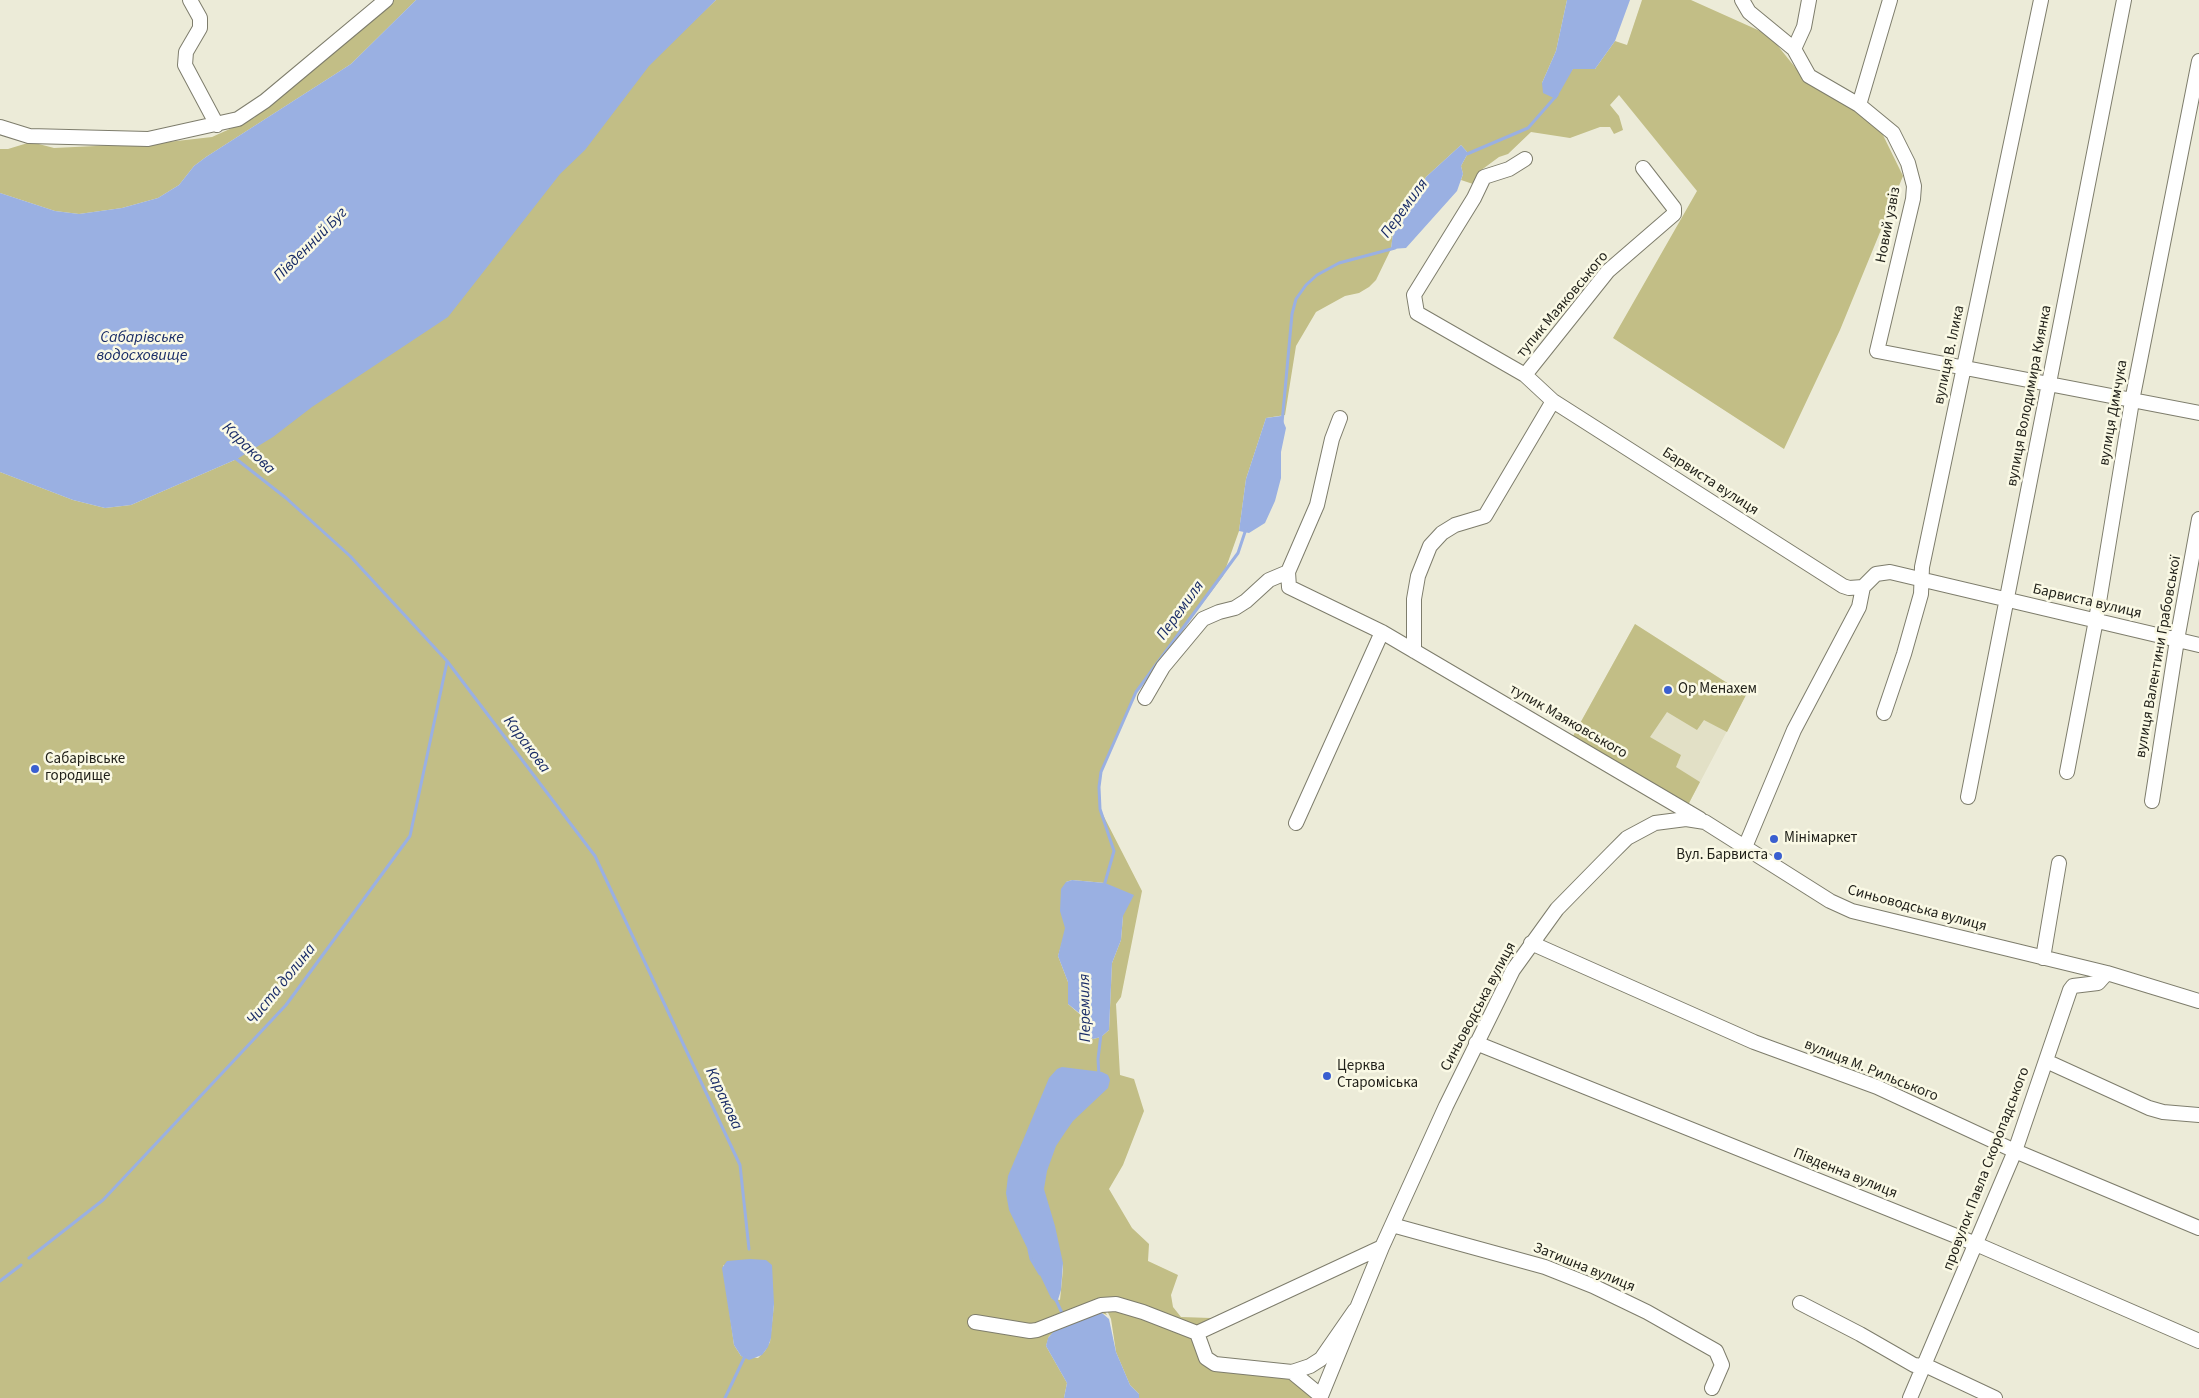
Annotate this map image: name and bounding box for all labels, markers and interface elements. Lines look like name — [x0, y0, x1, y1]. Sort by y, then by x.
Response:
water label: Перемиля — [1377, 176, 1433, 242]
street label: Новий узвіз — [1873, 185, 1905, 265]
water label: Південний Буг — [270, 204, 352, 286]
street label: тупик Маяковського — [1513, 248, 1613, 362]
street label: вулиця В. Ілика — [1931, 304, 1969, 406]
street label: вулиця Володимира Киянка — [2004, 304, 2056, 488]
water label: Сабарівське водосховище — [97, 328, 187, 366]
street label: вулиця Димчука — [2096, 359, 2132, 467]
water label: Каракова — [217, 419, 279, 479]
street label: Барвиста вулиця — [1658, 444, 1762, 520]
street label: вулиця Валентини Грабовської — [2132, 555, 2186, 759]
water label: Перемиля — [1153, 578, 1209, 644]
street label: Барвиста вулиця — [2031, 581, 2143, 623]
street label: тупик Маяковського — [1506, 681, 1630, 763]
place label: Ор Менахем — [1678, 681, 1757, 699]
marker: Ор Менахем — [1662, 684, 1674, 696]
water label: Каракова — [498, 713, 554, 777]
place label: Сабарівське городище — [45, 751, 125, 786]
marker: Сабарівське городище — [29, 763, 41, 775]
place label: Мінімаркет — [1784, 830, 1857, 848]
marker: Мінімаркет — [1768, 833, 1780, 845]
place label: Вул. Барвиста — [1676, 847, 1768, 865]
marker: Вул. Барвиста — [1772, 850, 1784, 862]
street label: Синьоводська вулиця — [1845, 882, 1989, 936]
street label: Синьоводська вулиця — [1437, 939, 1521, 1075]
water label: Чиста долина — [243, 940, 321, 1030]
water label: Перемиля — [1076, 974, 1096, 1042]
street label: вулиця М. Рильського — [1801, 1036, 1941, 1106]
place label: Церква Староміська — [1337, 1058, 1418, 1093]
water label: Каракова — [700, 1065, 746, 1133]
street label: провулок Павла Скоропадського — [1940, 1065, 2034, 1273]
marker: Церква Староміська — [1321, 1070, 1333, 1082]
street label: Південна вулиця — [1790, 1145, 1900, 1203]
street label: Затишна вулиця — [1530, 1239, 1638, 1297]

